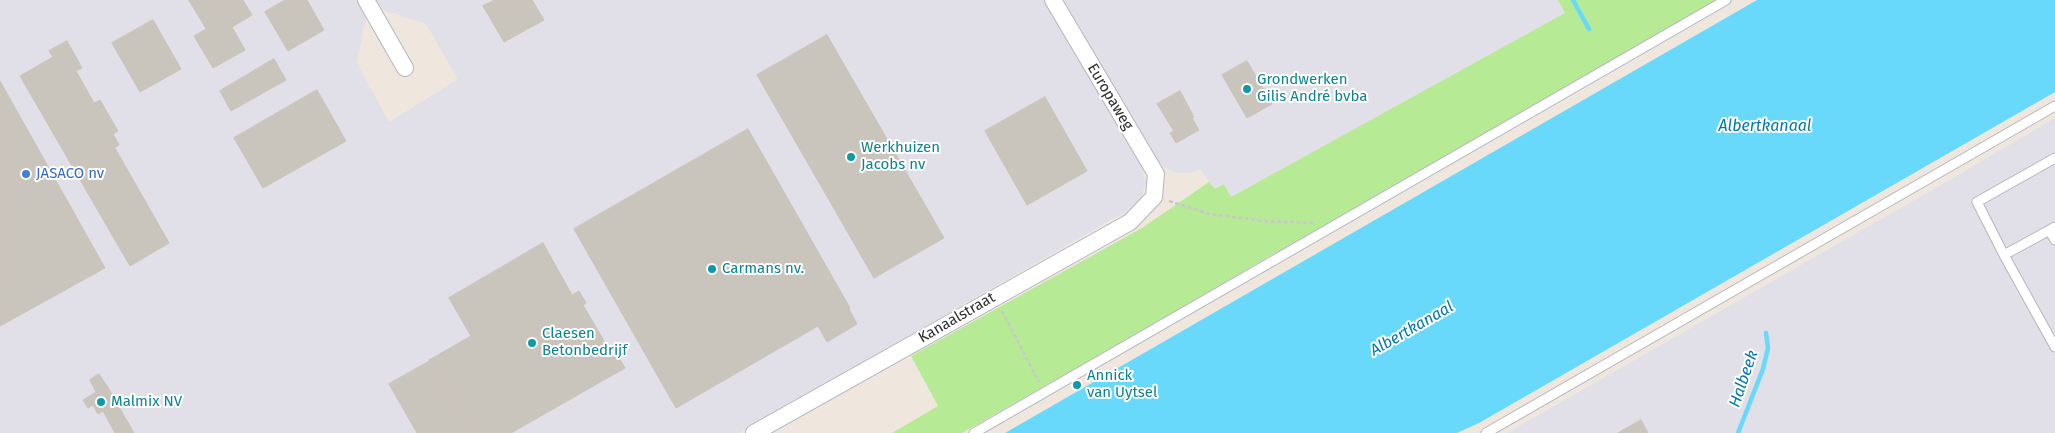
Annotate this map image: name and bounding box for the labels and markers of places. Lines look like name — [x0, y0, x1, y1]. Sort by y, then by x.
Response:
place label: Grondwerken Gilis André bvba — [1257, 71, 1367, 106]
marker: Grondwerken Gilis André bvba — [1241, 83, 1253, 95]
place label: Werkhuizen Jacobs nv — [861, 139, 940, 174]
marker: Werkhuizen Jacobs nv — [845, 151, 857, 163]
place label: JASACO nv — [36, 165, 104, 183]
marker: JASACO nv — [20, 168, 32, 180]
place label: Carmans nv. — [722, 260, 804, 278]
marker: Carmans nv. — [706, 263, 718, 275]
place label: Claesen Betonbedrijf — [542, 325, 627, 360]
marker: Claesen Betonbedrijf — [526, 337, 538, 349]
place label: Annick van Uytsel — [1087, 367, 1157, 402]
marker: Annick van Uytsel — [1071, 379, 1083, 391]
place label: Malmix NV — [111, 393, 182, 411]
marker: Malmix NV — [95, 396, 107, 408]

